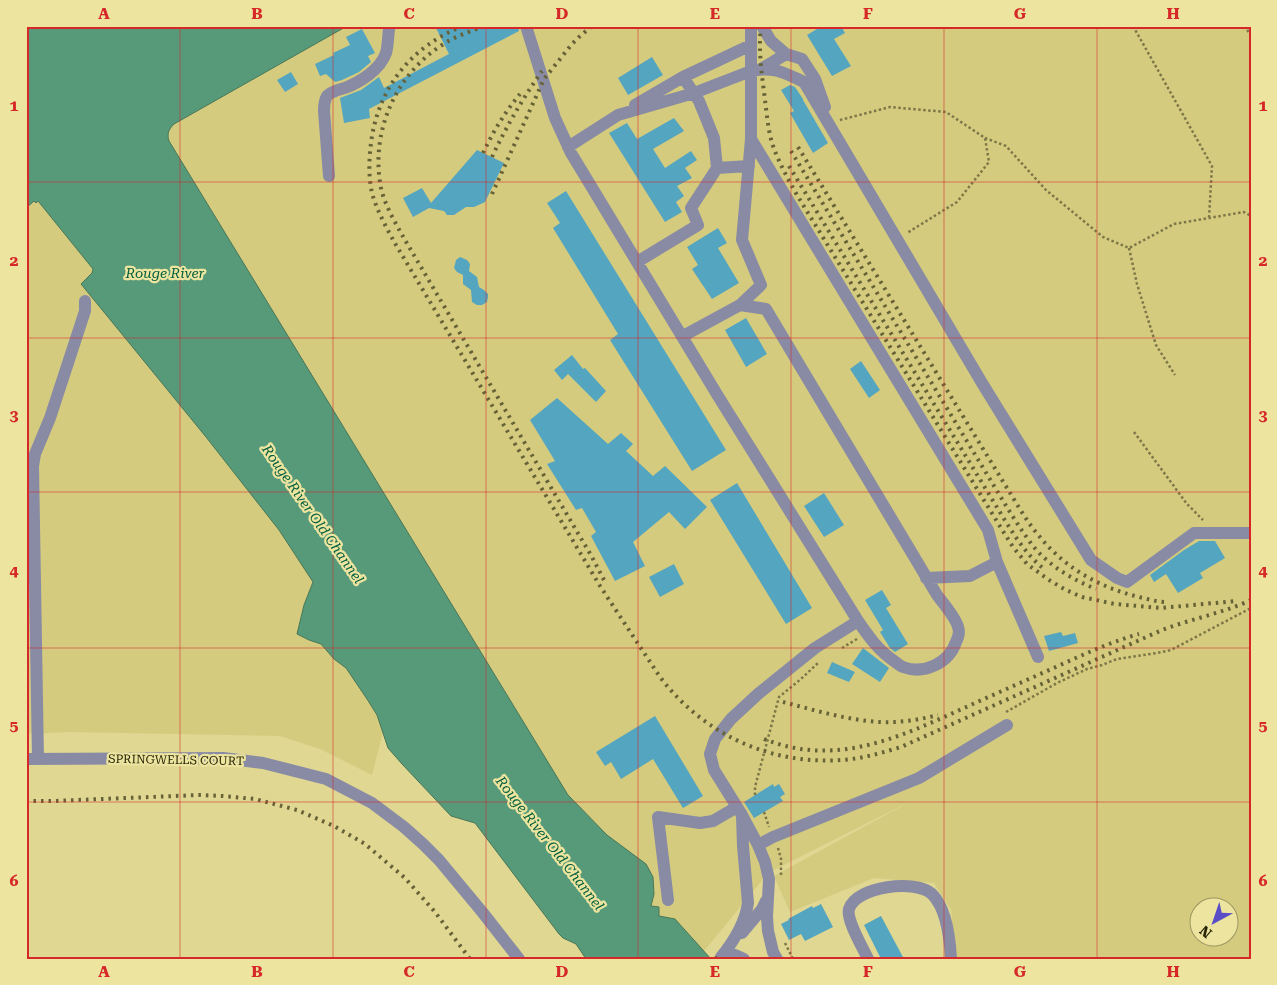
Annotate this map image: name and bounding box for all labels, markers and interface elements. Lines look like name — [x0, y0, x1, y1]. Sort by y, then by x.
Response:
text: A — [98, 4, 110, 23]
text: B — [251, 4, 263, 23]
text: C — [403, 4, 415, 23]
text: D — [556, 4, 569, 23]
text: E — [710, 4, 720, 23]
text: F — [863, 4, 873, 23]
text: G — [1014, 4, 1027, 23]
text: H — [1166, 4, 1180, 23]
text: 1 — [10, 96, 19, 115]
text: 1 — [1259, 96, 1268, 115]
text: 2 — [10, 251, 19, 270]
text: 2 — [1259, 251, 1268, 270]
water label: Rouge River — [124, 265, 205, 281]
text: 3 — [10, 406, 19, 425]
text: 3 — [1259, 406, 1268, 425]
water label: Rouge River Old Channel — [258, 441, 367, 586]
text: 4 — [10, 561, 19, 580]
text: 4 — [1259, 561, 1268, 580]
text: 5 — [10, 716, 19, 735]
text: 5 — [1259, 716, 1268, 735]
street label: SPRINGWELLS COURT — [108, 752, 244, 768]
water label: Rouge River Old Channel — [492, 772, 607, 913]
text: 6 — [10, 871, 19, 890]
text: 6 — [1259, 871, 1268, 890]
north arrow — [1190, 898, 1240, 948]
text: N — [1196, 922, 1215, 942]
text: A — [98, 962, 110, 981]
text: B — [251, 962, 263, 981]
text: C — [403, 962, 415, 981]
text: D — [556, 962, 569, 981]
text: E — [710, 962, 720, 981]
text: F — [863, 962, 873, 981]
text: G — [1014, 962, 1027, 981]
text: H — [1166, 962, 1180, 981]

